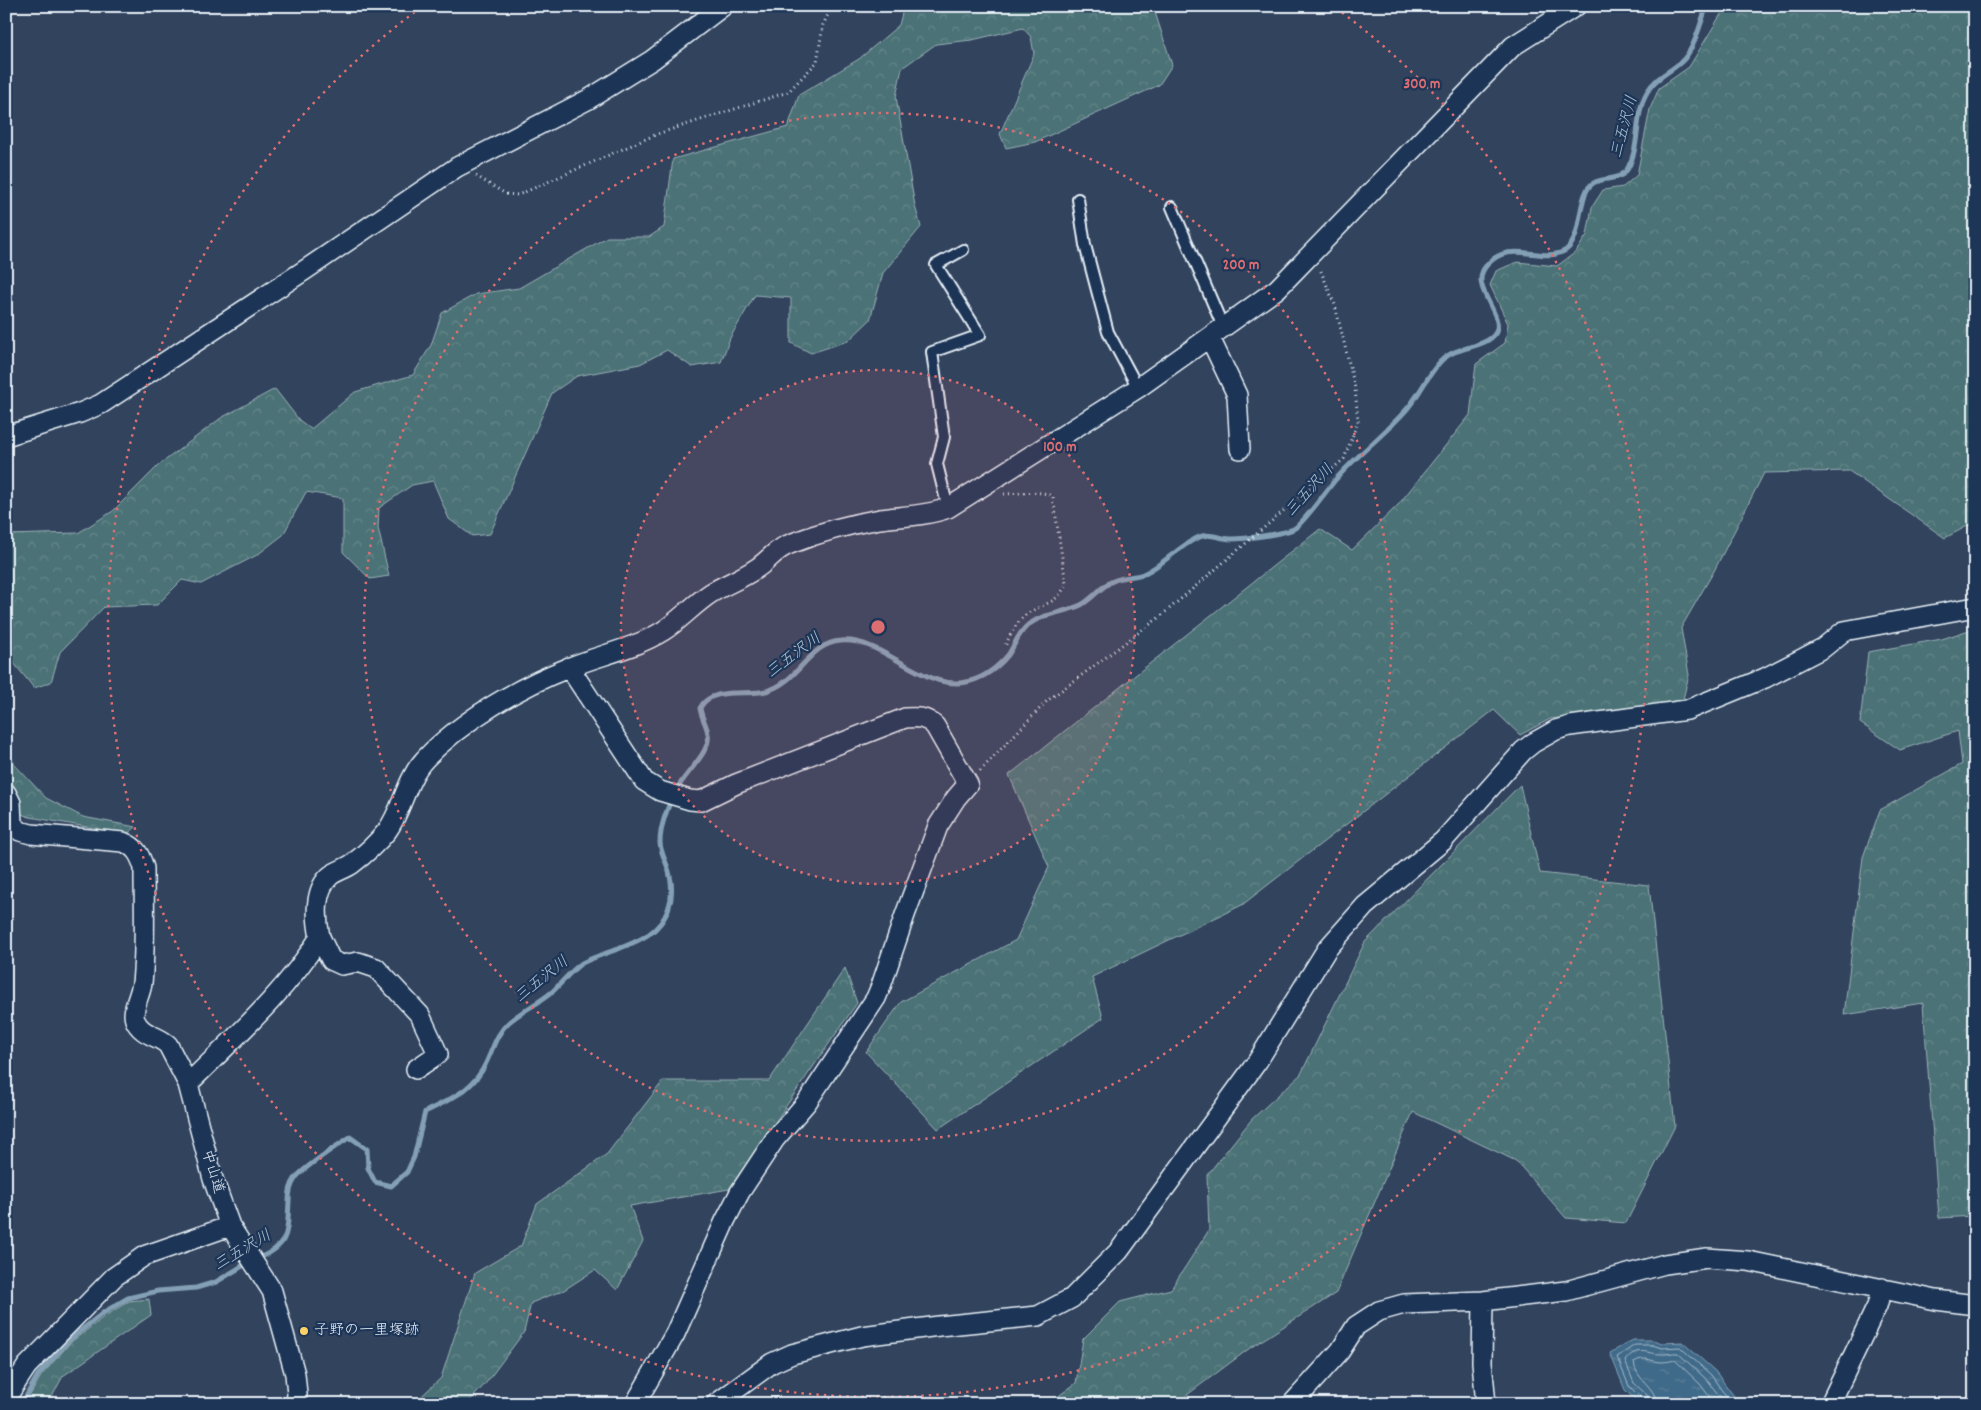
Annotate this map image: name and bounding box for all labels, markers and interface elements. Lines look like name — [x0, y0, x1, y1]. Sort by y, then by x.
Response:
text: 300 m — [1404, 74, 1440, 96]
water label: 三五沢川 — [1606, 93, 1644, 161]
text: 200 m — [1223, 255, 1259, 277]
text: 100 m — [1043, 437, 1077, 459]
water label: 三五沢川 — [1280, 460, 1340, 522]
centre of rings — [869, 618, 887, 636]
water label: 三五沢川 — [762, 628, 826, 684]
water label: 三五沢川 — [510, 951, 574, 1009]
street label: 中山道 — [195, 1147, 229, 1197]
water label: 三五沢川 — [210, 1225, 276, 1277]
place label: 子野の一里塚跡 — [314, 1320, 419, 1342]
marker: 子野の一里塚跡 — [298, 1325, 310, 1337]

